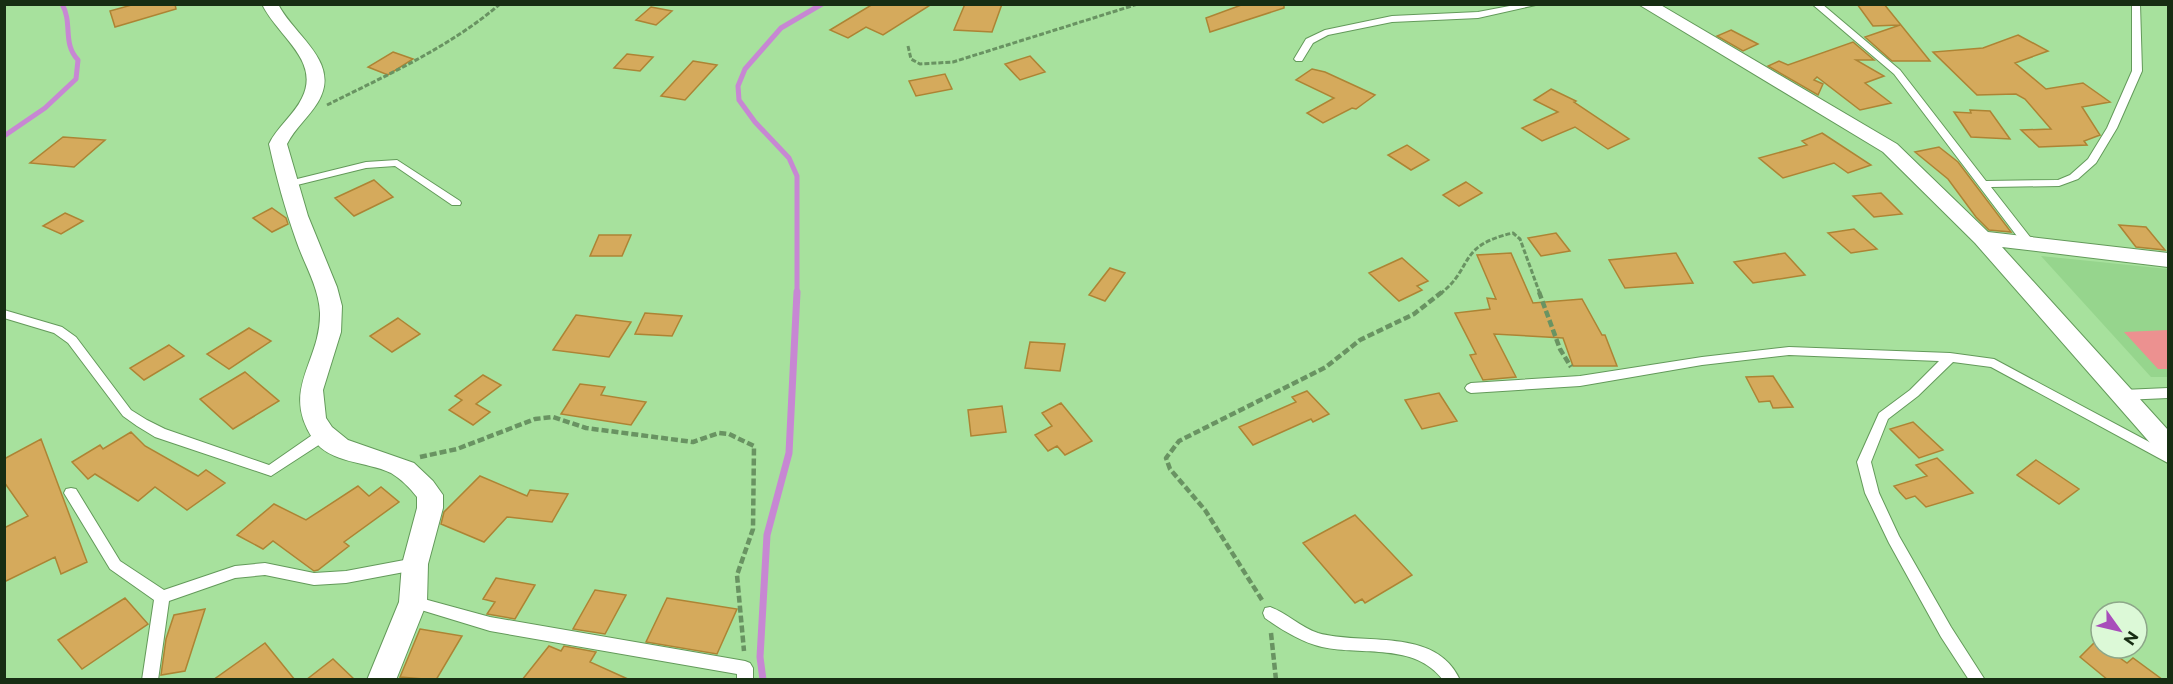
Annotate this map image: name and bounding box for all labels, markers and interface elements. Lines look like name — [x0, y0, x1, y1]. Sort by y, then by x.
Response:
north arrow — [2089, 600, 2149, 660]
text: N — [2120, 627, 2143, 649]

